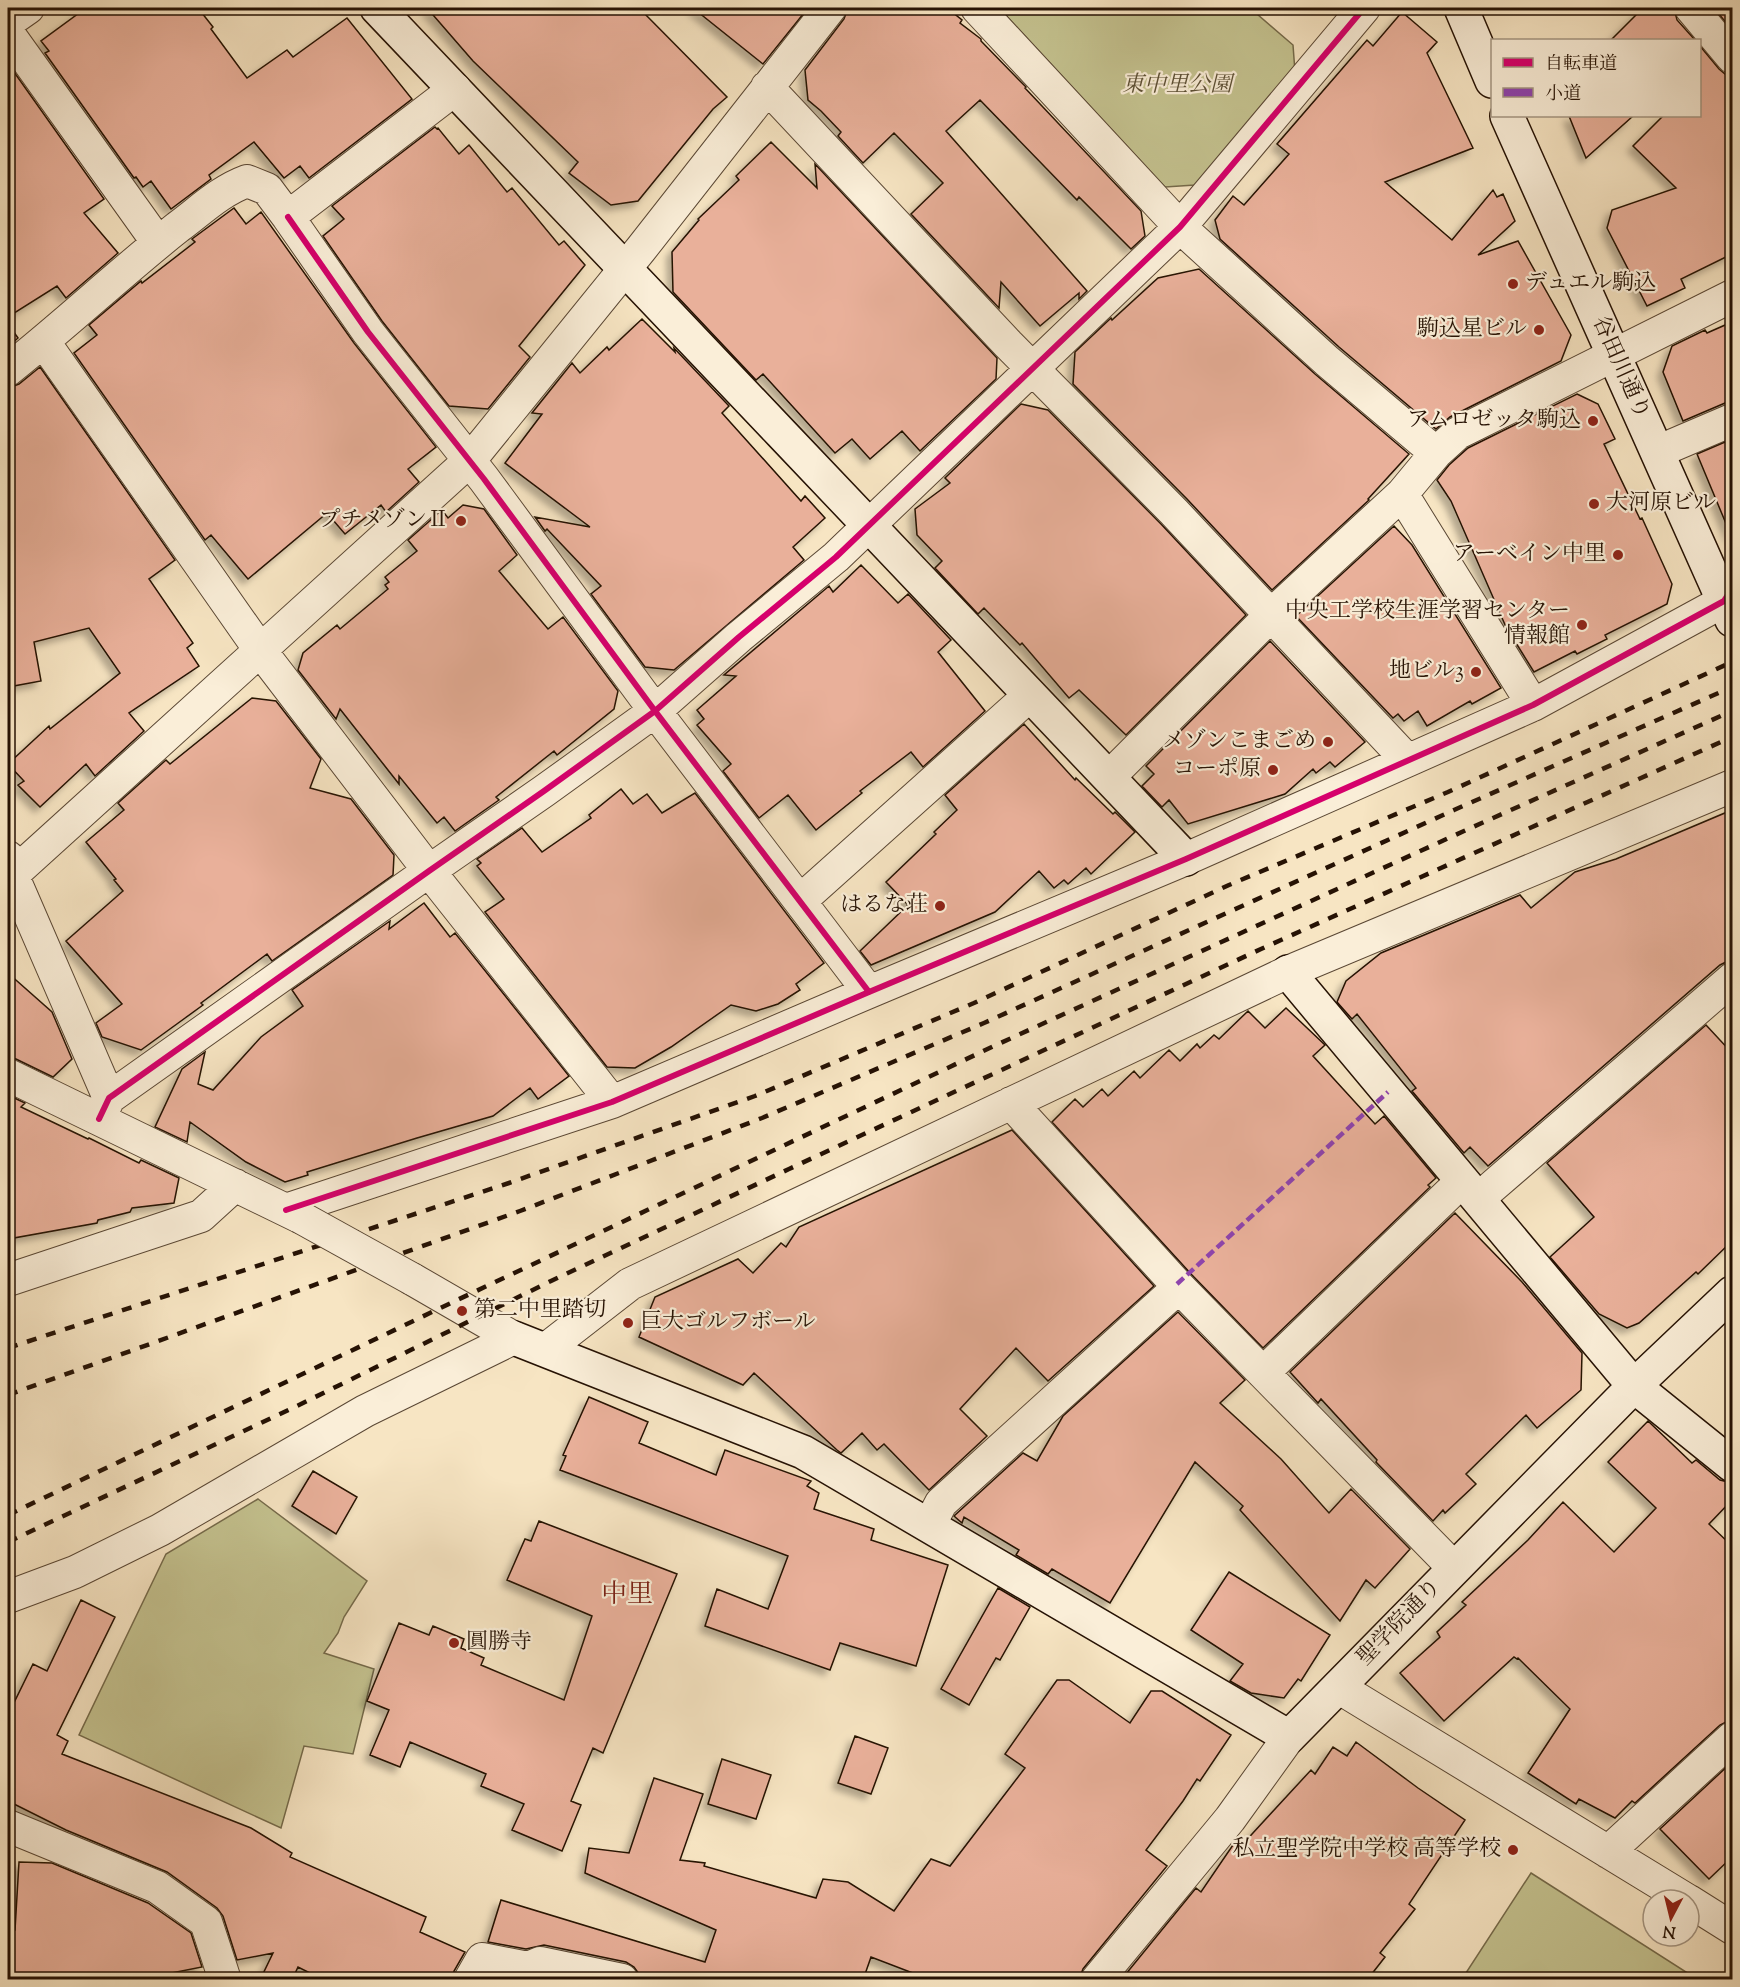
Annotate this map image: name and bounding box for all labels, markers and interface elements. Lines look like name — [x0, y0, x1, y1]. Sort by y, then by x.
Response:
legend — [1491, 39, 1701, 117]
text: 自転車道 — [1545, 52, 1617, 78]
park label: 東中里公園 — [1122, 70, 1235, 102]
text: 小道 — [1545, 82, 1581, 108]
place label: デュエル駒込 — [1525, 268, 1656, 300]
marker: デュエル駒込 — [1506, 277, 1520, 291]
street label: 谷田川通り — [1583, 311, 1657, 425]
place label: 駒込星ビル — [1417, 314, 1527, 346]
marker: 駒込星ビル — [1532, 323, 1546, 337]
place label: アムロゼッタ駒込 — [1407, 405, 1581, 437]
marker: アムロゼッタ駒込 — [1586, 414, 1600, 428]
place label: 大河原ビル — [1606, 488, 1716, 520]
marker: 大河原ビル — [1587, 497, 1601, 511]
place label: プチメゾンⅡ — [319, 505, 449, 537]
marker: プチメゾンⅡ — [454, 514, 468, 528]
place label: アーベイン中里 — [1453, 539, 1606, 571]
marker: アーベイン中里 — [1611, 548, 1625, 562]
place label: 中央工学校生涯学習センター 情報館 — [1285, 596, 1570, 653]
marker: 中央工学校生涯学習センター 情報館 — [1575, 618, 1589, 632]
place label: 地ビル3 — [1389, 656, 1464, 688]
marker: 地ビル3 — [1469, 665, 1483, 679]
place label: メゾンこまごめ — [1163, 726, 1316, 758]
marker: メゾンこまごめ — [1321, 735, 1335, 749]
place label: コーポ原 — [1173, 754, 1261, 786]
marker: コーポ原 — [1266, 763, 1280, 777]
place label: はるな荘 — [840, 890, 928, 922]
marker: はるな荘 — [933, 899, 947, 913]
place label: 第二中里踏切 — [474, 1295, 606, 1327]
marker: 第二中里踏切 — [455, 1304, 469, 1318]
place label: 巨大ゴルフボール — [640, 1307, 816, 1339]
marker: 巨大ゴルフボール — [621, 1316, 635, 1330]
street label: 聖学院通り — [1350, 1572, 1450, 1674]
district label: 中里 — [601, 1577, 653, 1614]
place label: 圓勝寺 — [466, 1627, 532, 1659]
marker: 圓勝寺 — [447, 1636, 461, 1650]
place label: 私立聖学院中学校 高等学校 — [1232, 1834, 1501, 1866]
marker: 私立聖学院中学校 高等学校 — [1506, 1843, 1520, 1857]
north arrow — [1641, 1888, 1701, 1948]
text: N — [1662, 1918, 1677, 1943]

